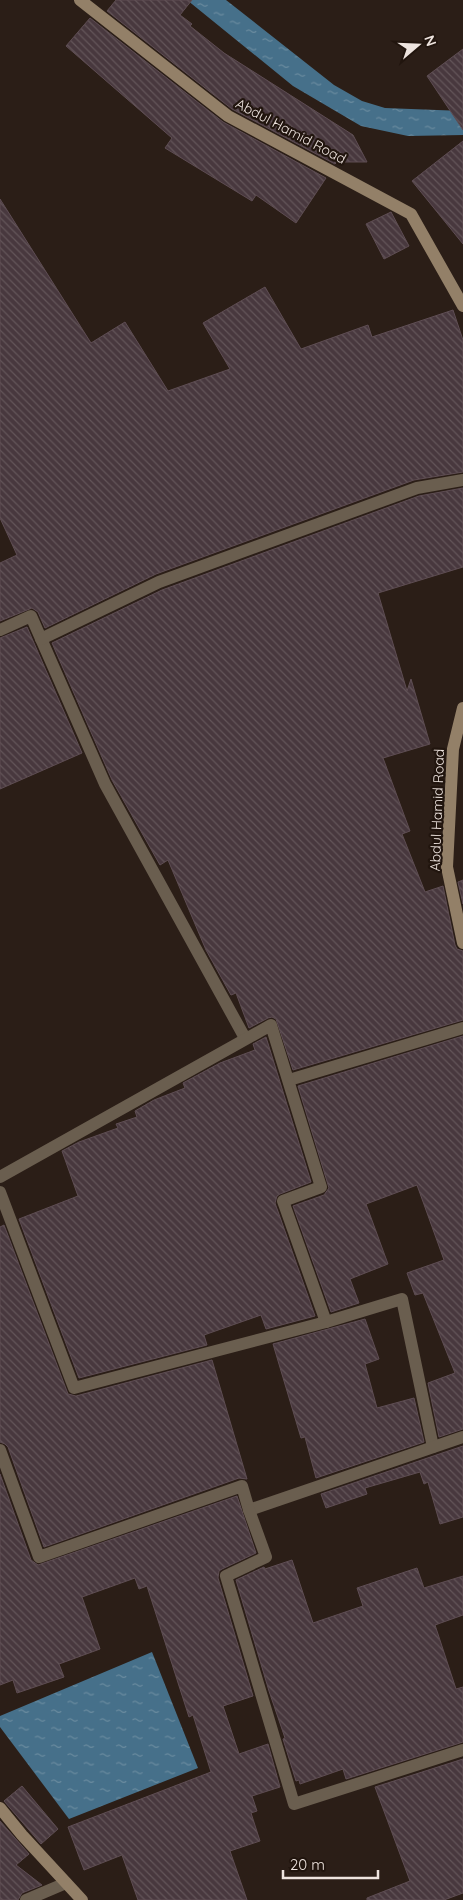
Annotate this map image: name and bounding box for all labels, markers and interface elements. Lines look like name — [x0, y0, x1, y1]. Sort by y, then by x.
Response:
north arrow — [393, 20, 443, 70]
text: N — [420, 33, 440, 49]
street label: Abdul Hamid Road — [233, 94, 349, 168]
street label: Abdul Hamid Road — [426, 748, 448, 872]
scale bar — [283, 1848, 378, 1880]
text: 20 m — [290, 1855, 325, 1874]

